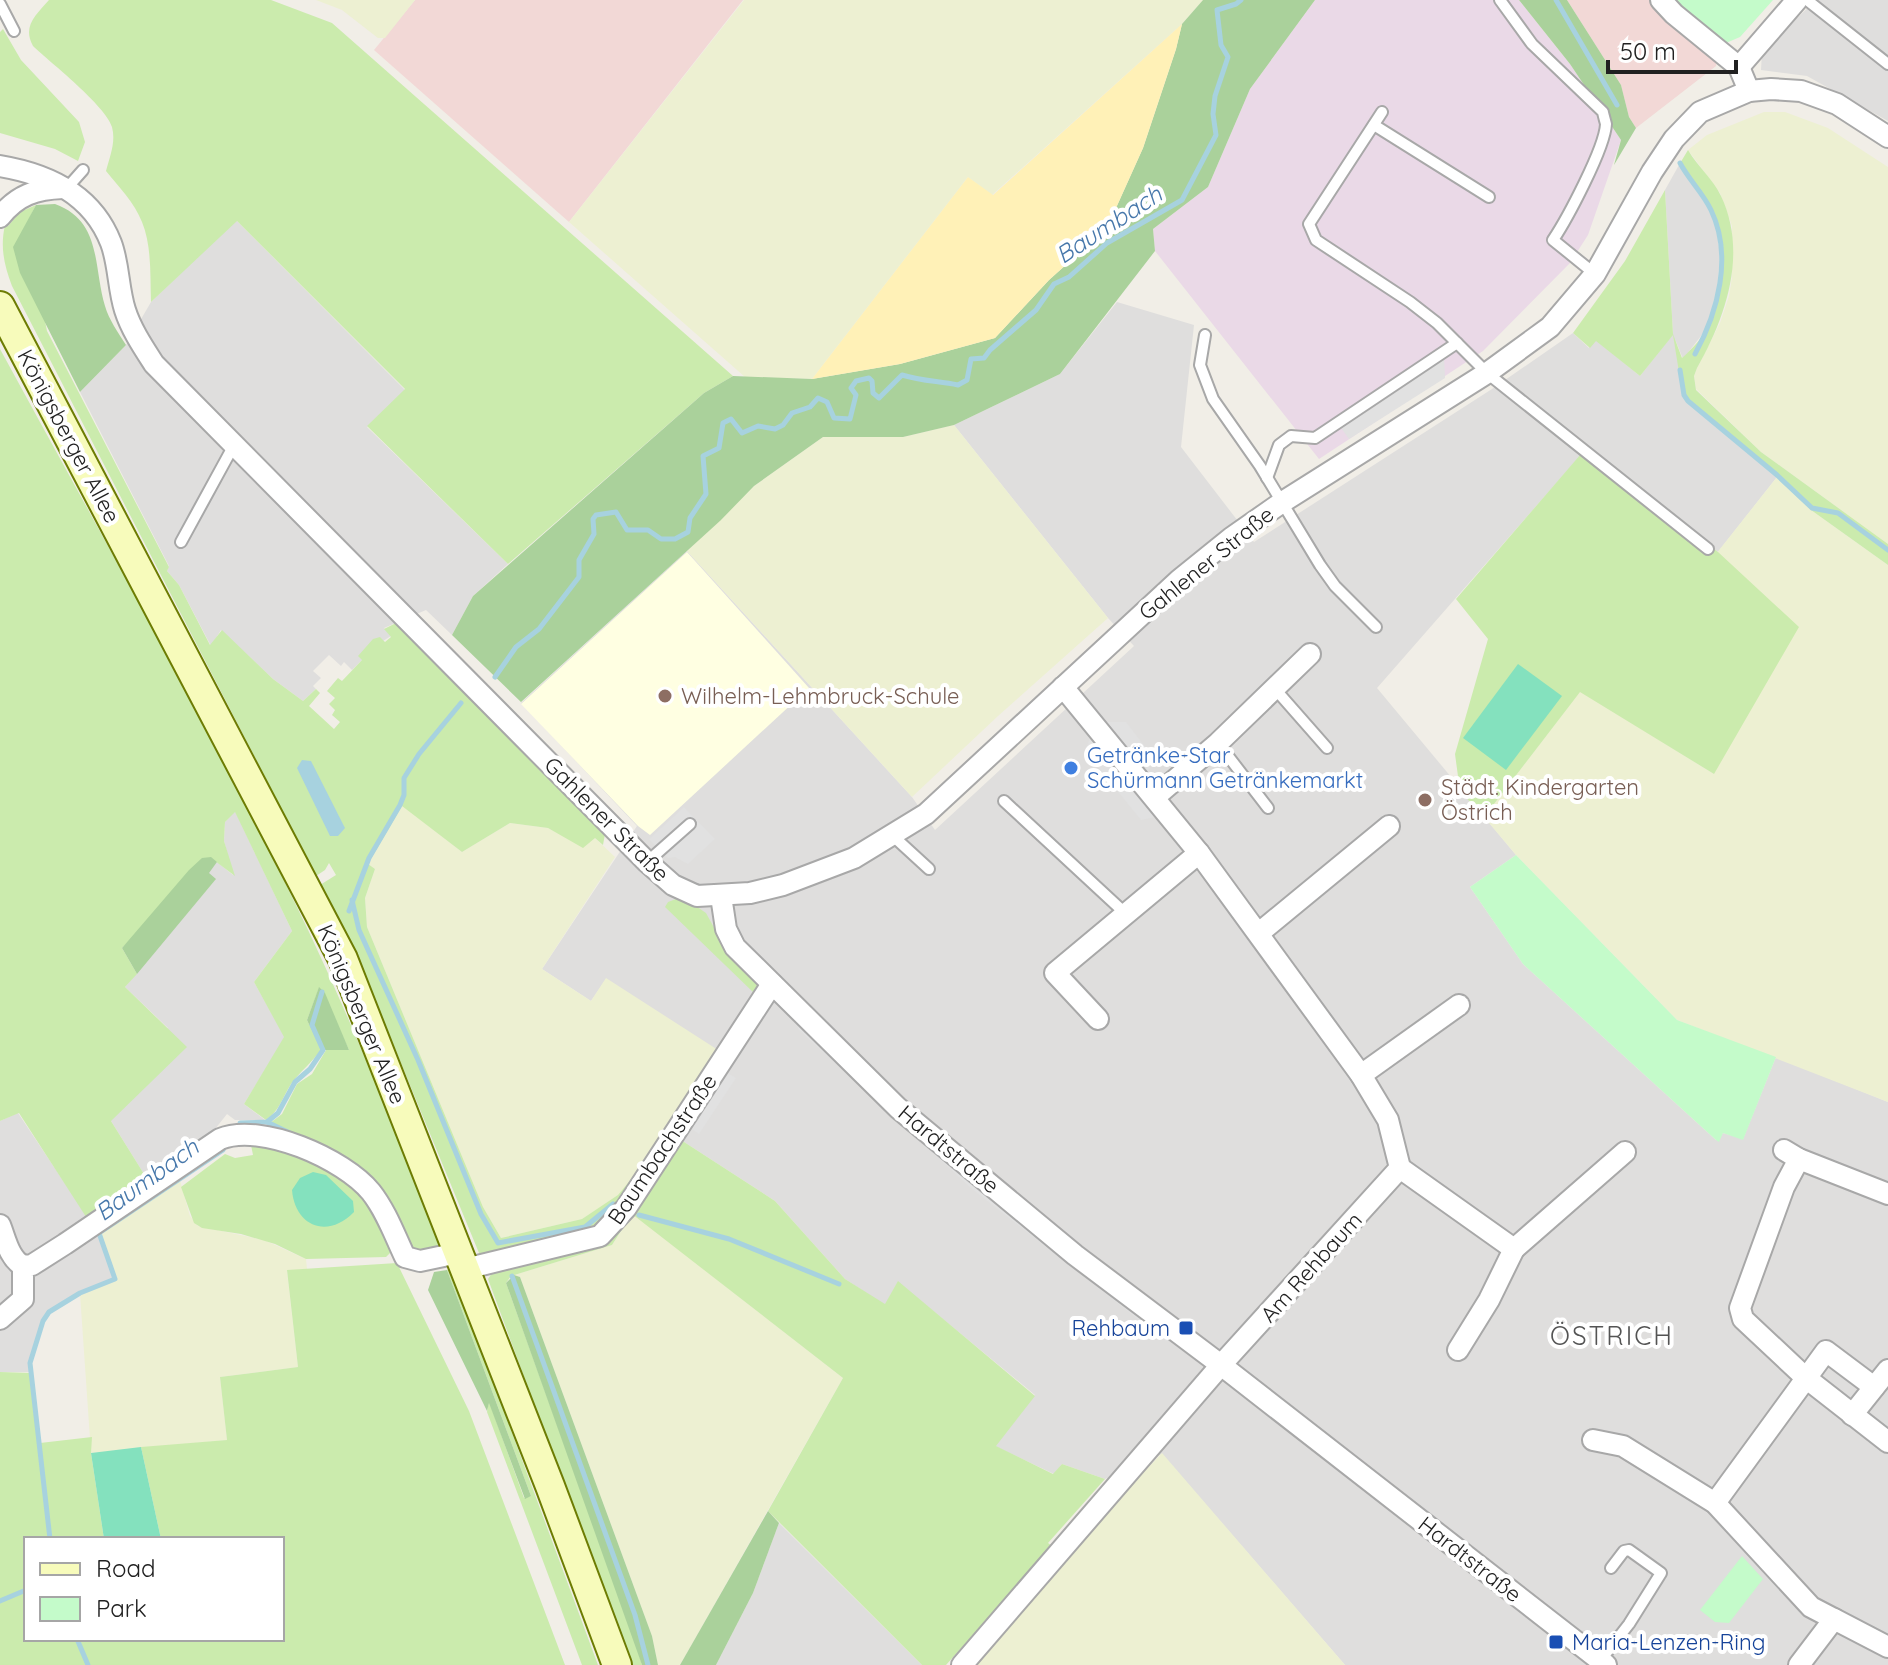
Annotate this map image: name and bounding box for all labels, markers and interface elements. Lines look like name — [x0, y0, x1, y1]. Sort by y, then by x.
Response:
scale bar — [1608, 24, 1736, 74]
text: 50 m — [1620, 36, 1676, 66]
water label: Baumbach — [1050, 179, 1168, 270]
street label: Königsberger Allee — [11, 344, 127, 528]
street label: Gahlener Straße — [1133, 500, 1279, 626]
place label: Wilhelm-Lehmbruck-Schule — [681, 682, 959, 710]
marker: Wilhelm-Lehmbruck-Schule — [656, 687, 674, 705]
place label: Getränke-Star Schürmann Getränkemarkt — [1087, 741, 1363, 794]
street label: Gahlener Straße — [539, 751, 675, 887]
marker: Getränke-Star Schürmann Getränkemarkt — [1062, 759, 1080, 777]
place label: Städt. Kindergarten Östrich — [1441, 773, 1639, 826]
marker: Städt. Kindergarten Östrich — [1416, 791, 1434, 809]
street label: Königsberger Allee — [312, 920, 412, 1108]
street label: Baumbachstraße — [601, 1068, 723, 1230]
street label: Hardtstraße — [893, 1099, 1005, 1199]
water label: Baumbach — [89, 1131, 204, 1227]
street label: Am Rehbaum — [1254, 1206, 1368, 1328]
place label: Rehbaum — [1071, 1314, 1170, 1342]
marker: Rehbaum — [1177, 1319, 1195, 1337]
district label: ÖSTRICH — [1550, 1319, 1674, 1352]
street label: Hardtstraße — [1413, 1510, 1527, 1608]
legend — [24, 1537, 284, 1641]
text: Road — [96, 1553, 156, 1583]
text: Park — [96, 1593, 147, 1623]
place label: Maria-Lenzen-Ring — [1572, 1628, 1765, 1656]
marker: Maria-Lenzen-Ring — [1547, 1633, 1565, 1651]

